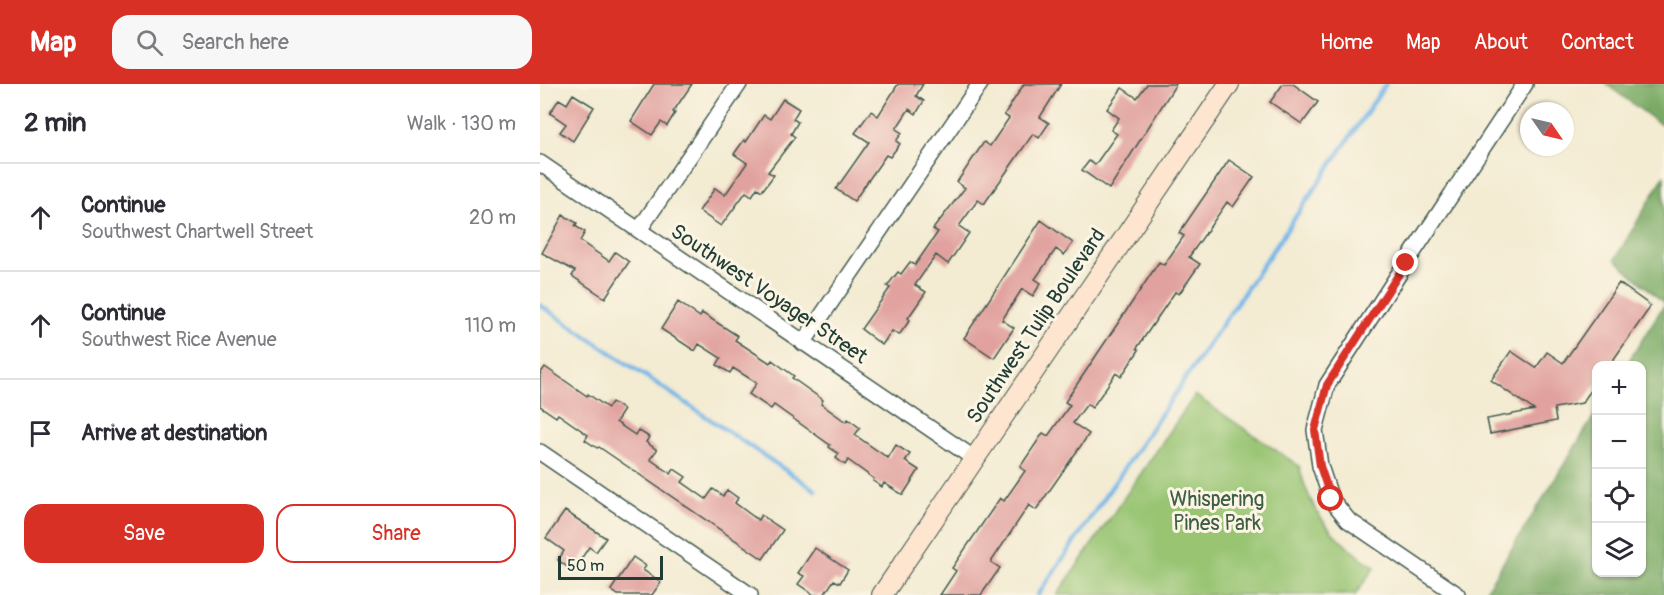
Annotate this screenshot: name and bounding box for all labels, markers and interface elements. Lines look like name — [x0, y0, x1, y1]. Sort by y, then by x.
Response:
search box — [112, 15, 532, 69]
text: Map — [30, 25, 76, 60]
icon: search — [133, 26, 166, 59]
text: Search here — [181, 28, 289, 56]
text: Home — [1320, 29, 1373, 56]
text: Map — [1406, 29, 1441, 56]
text: About — [1474, 29, 1528, 56]
text: Contact — [1561, 29, 1634, 56]
north arrow — [1520, 102, 1574, 156]
text: 2 min — [24, 107, 86, 139]
text: Walk · 130 m — [407, 111, 516, 136]
text: Continue — [81, 191, 165, 219]
icon: ahead — [24, 201, 57, 234]
text: 20 m — [469, 205, 516, 230]
street label: Southwest Voyager Street — [665, 218, 873, 370]
text: Southwest Chartwell Street — [81, 219, 313, 244]
street label: Southwest Tulip Boulevard — [961, 223, 1111, 429]
route end — [1392, 249, 1418, 275]
text: Continue — [81, 299, 165, 327]
icon: ahead — [24, 309, 57, 342]
text: 110 m — [465, 313, 516, 338]
text: Southwest Rice Avenue — [81, 327, 277, 352]
map controls — [1592, 361, 1646, 577]
button: + — [1592, 361, 1646, 415]
button: − — [1592, 415, 1646, 469]
icon: arrive — [24, 417, 57, 450]
text: Arrive at destination — [81, 419, 267, 447]
button: locate — [1592, 469, 1646, 523]
route start — [1317, 485, 1343, 511]
park label: Whispering Pines Park — [1170, 486, 1264, 537]
button: Save — [24, 504, 264, 563]
button: Share — [276, 504, 516, 563]
button: layers — [1592, 523, 1646, 577]
scale bar — [558, 553, 663, 580]
text: 50 m — [567, 556, 604, 576]

